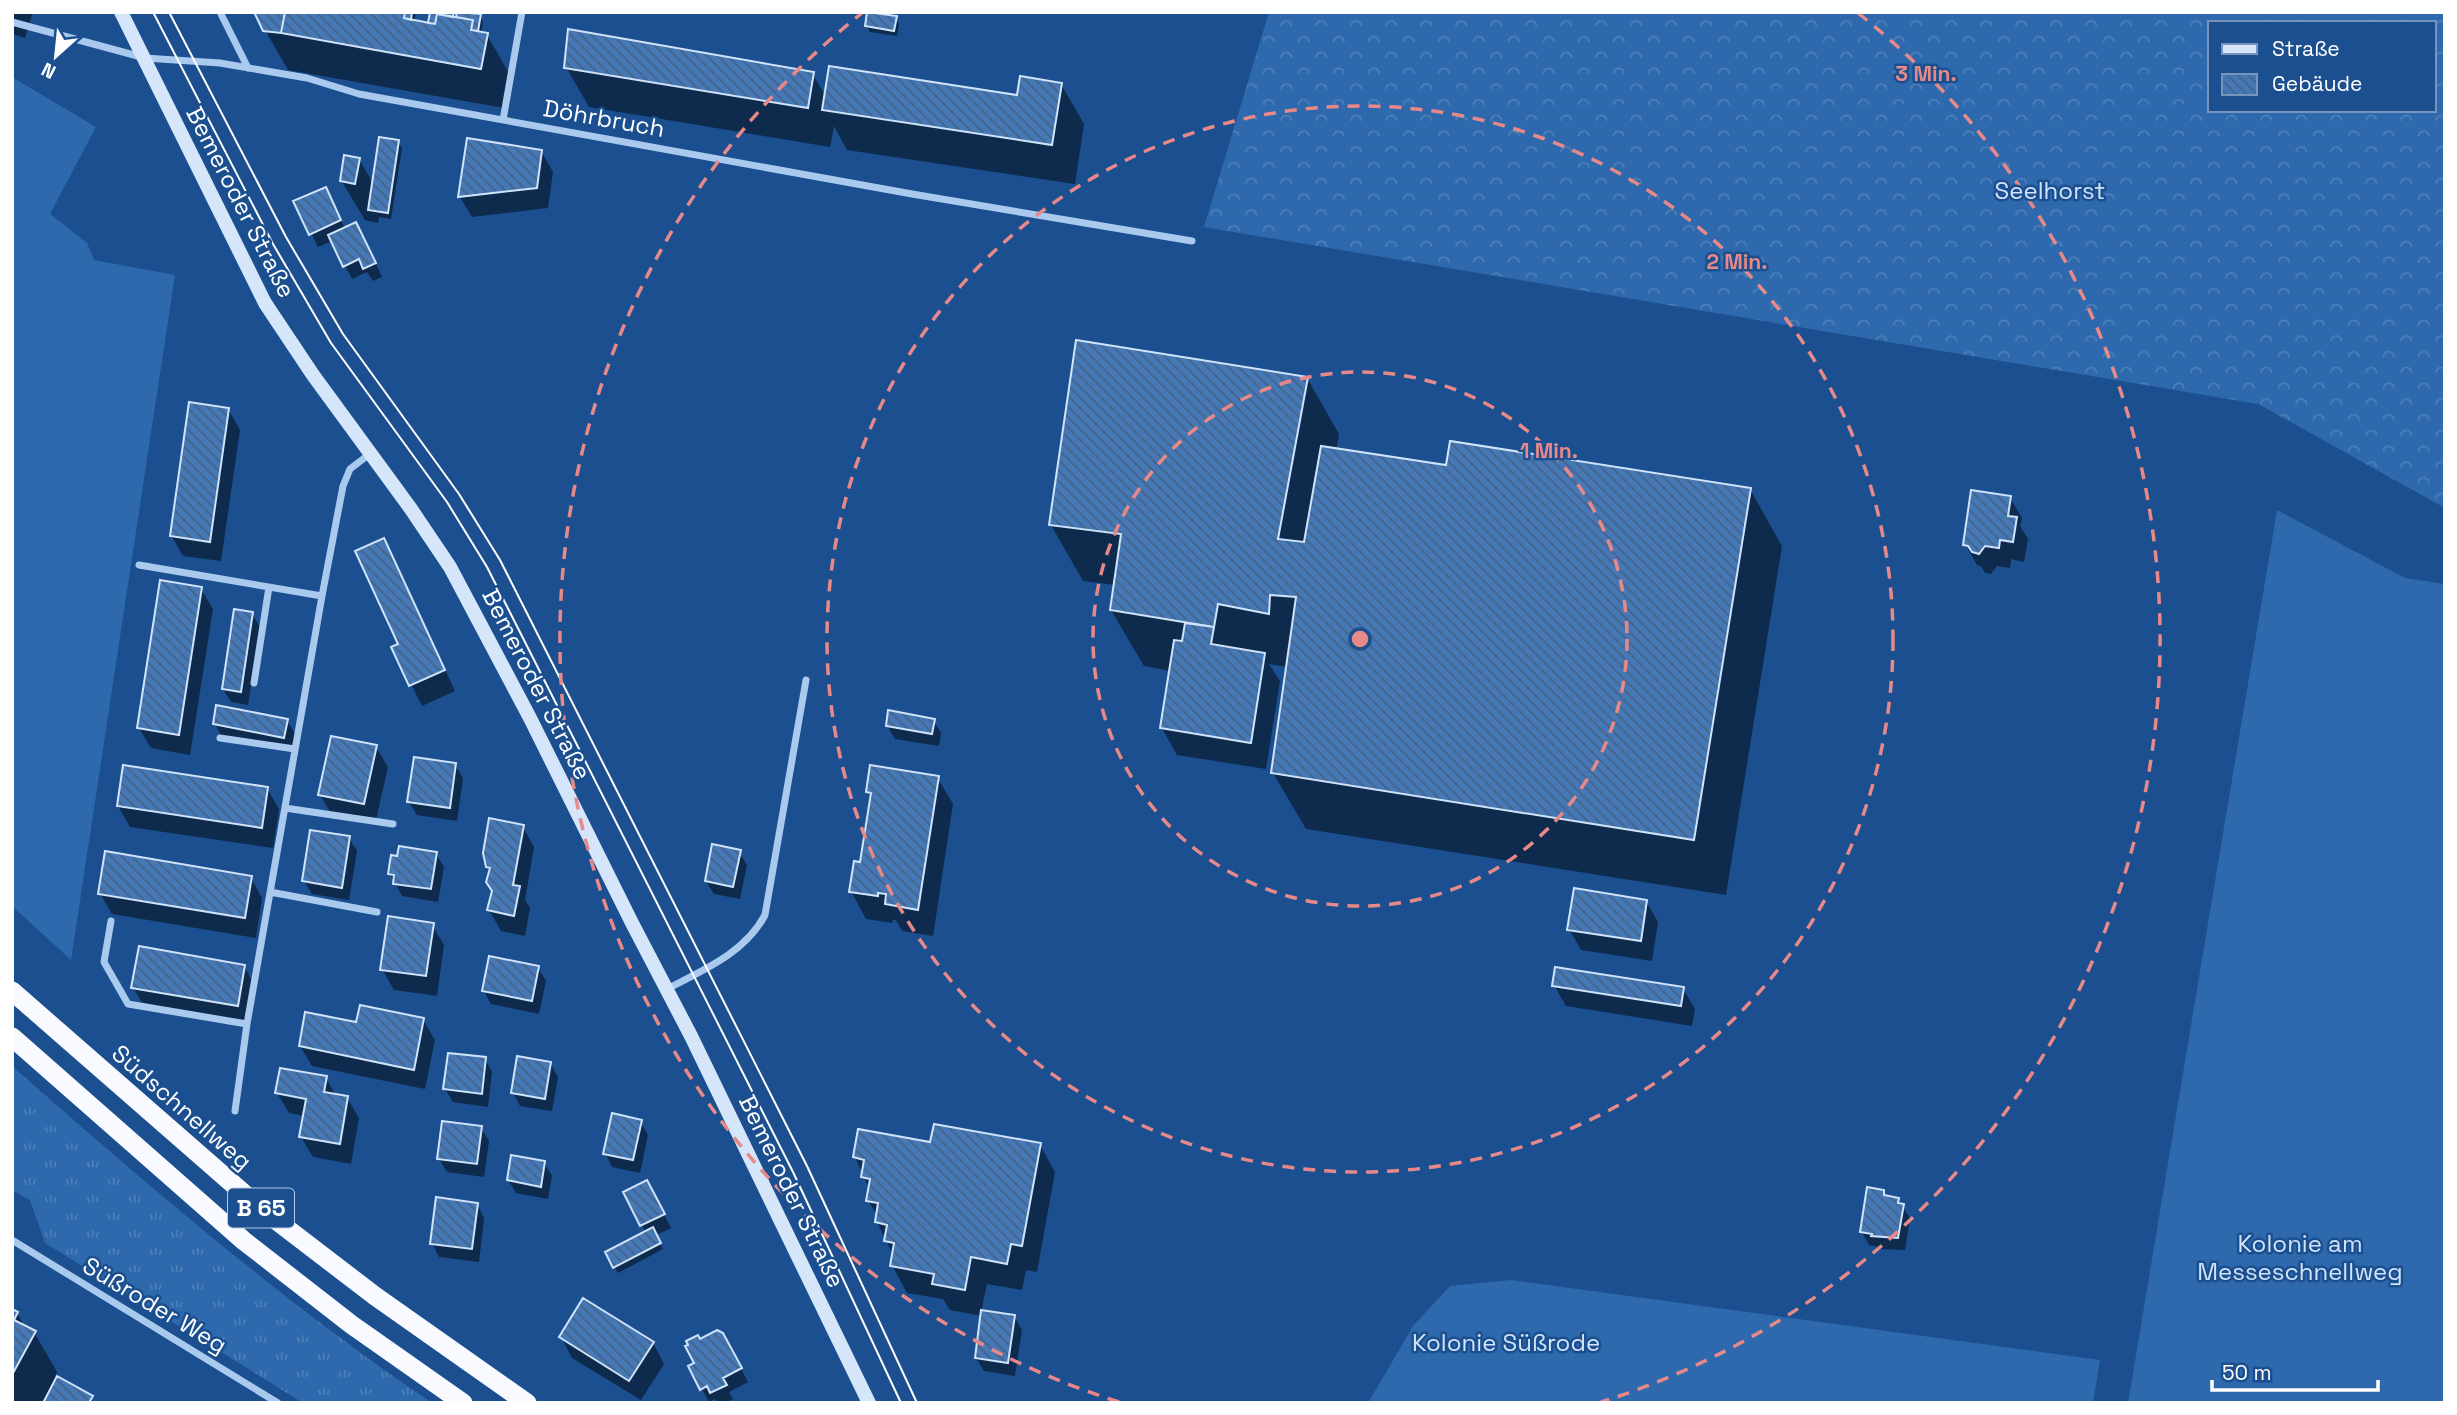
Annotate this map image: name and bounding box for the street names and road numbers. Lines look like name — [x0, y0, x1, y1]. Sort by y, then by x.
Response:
street label: Döhrbruch — [541, 92, 667, 144]
street label: Bemeroder Straße — [179, 101, 303, 303]
street label: Bemeroder Straße — [475, 583, 599, 785]
street label: Südschnellweg — [105, 1038, 259, 1176]
street label: Bemeroder Straße — [732, 1090, 852, 1292]
road number: B 65 — [228, 1189, 294, 1228]
street label: Süßroder Weg — [77, 1250, 233, 1360]

